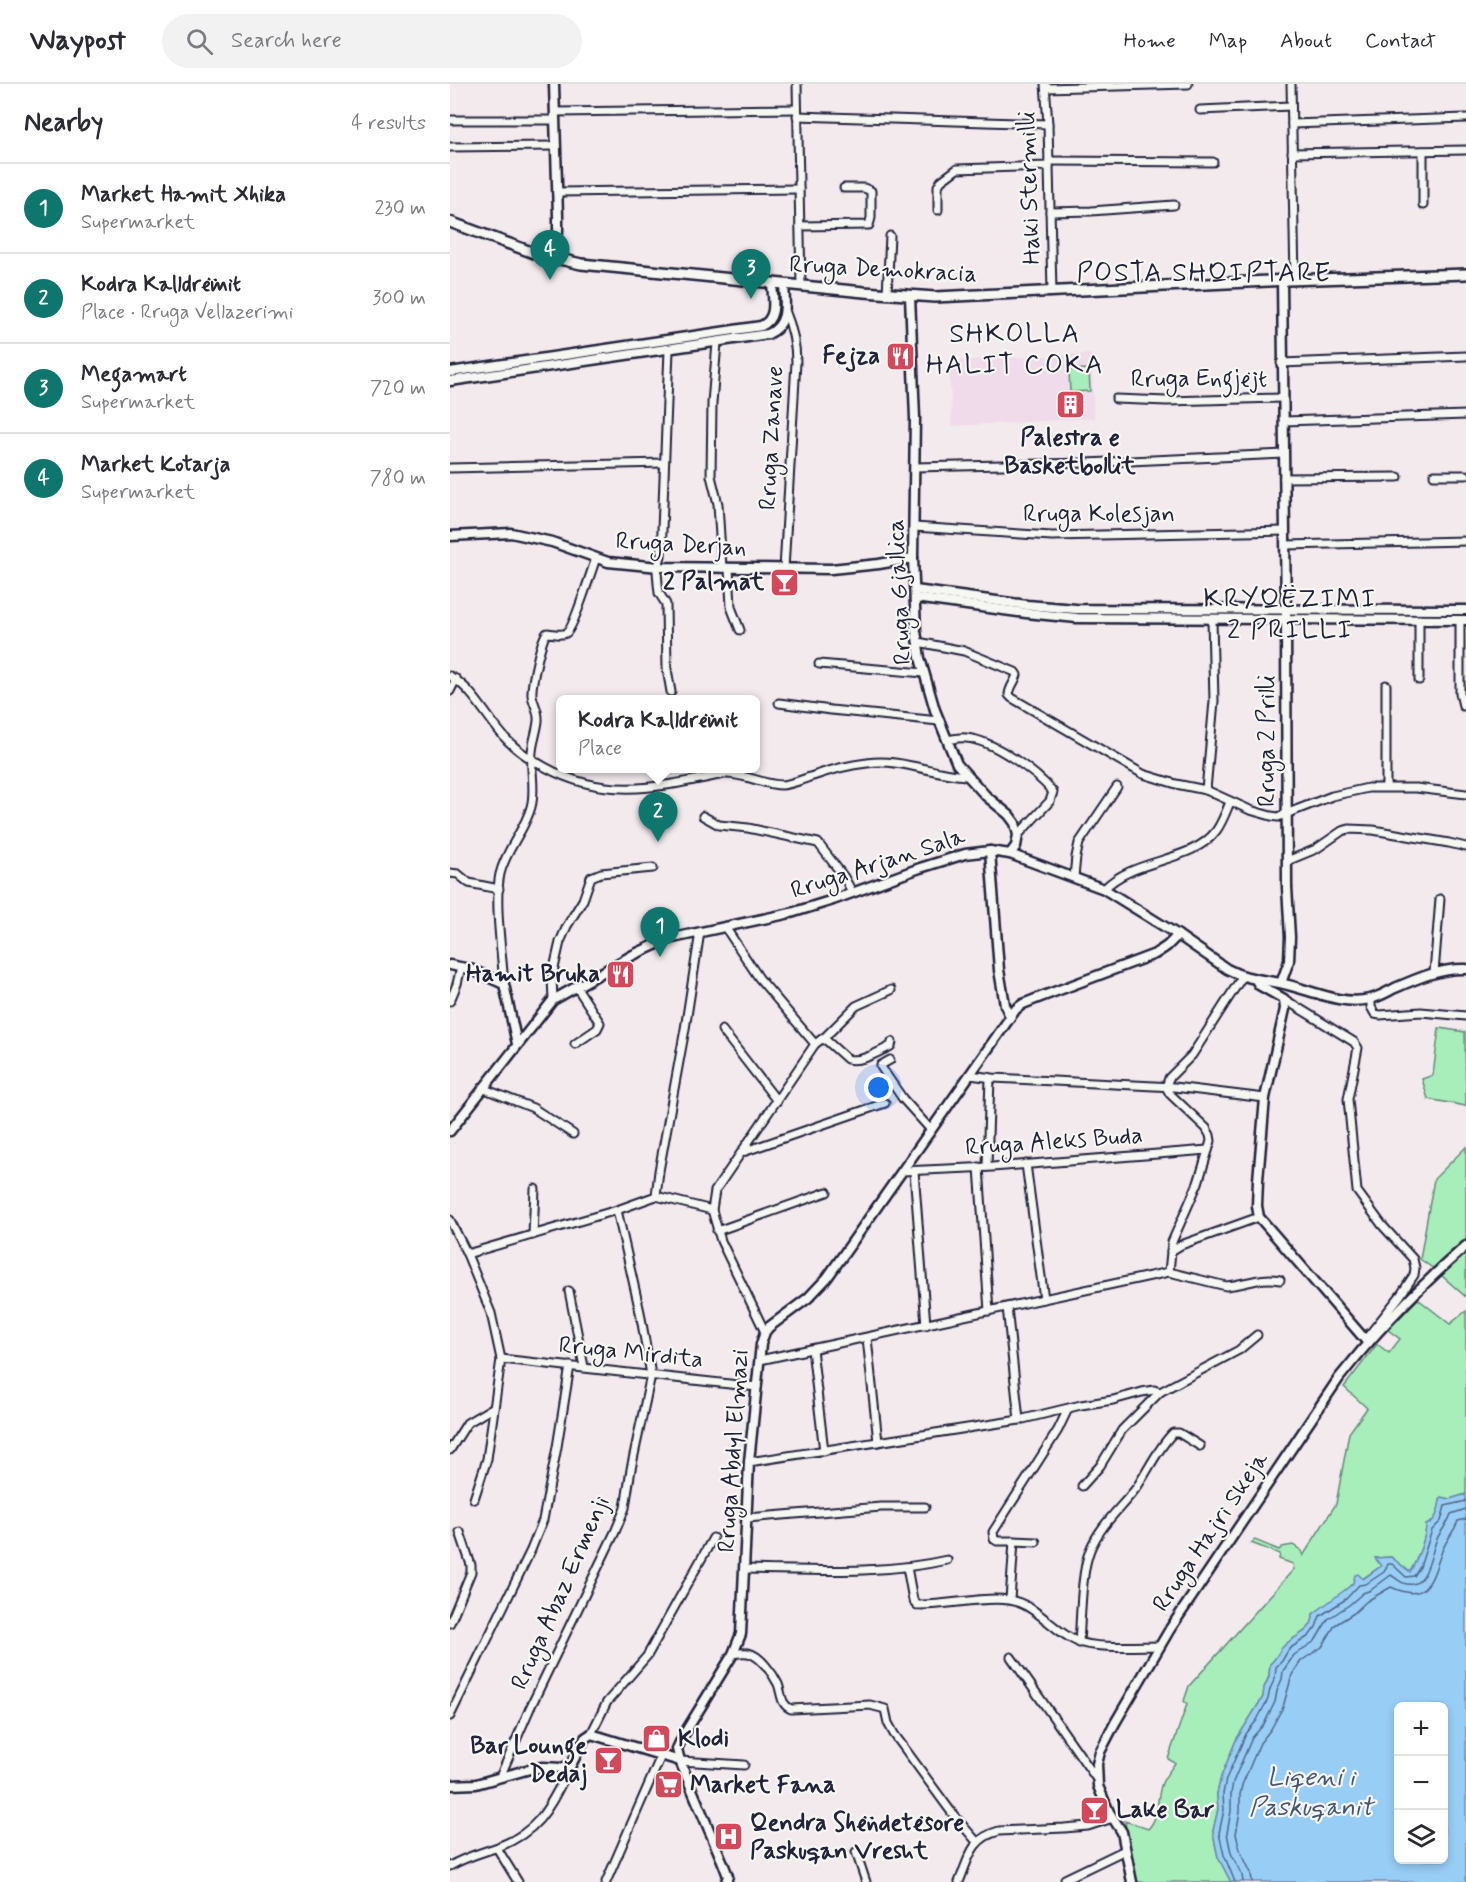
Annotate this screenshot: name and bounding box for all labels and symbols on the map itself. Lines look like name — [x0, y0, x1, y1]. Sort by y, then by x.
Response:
street label: Haki Stermilli — [1012, 111, 1048, 265]
pin: 4 — [530, 230, 570, 280]
pin: 3 — [732, 250, 770, 299]
street label: Rruga Demokracia — [788, 250, 978, 292]
district label: POSTA SHQIPTARE — [1076, 256, 1332, 291]
district label: SHKOLLA HALIT COKA — [926, 317, 1104, 383]
restaurant icon: Fejza — [885, 340, 917, 372]
place label: Fejza — [822, 341, 880, 372]
street label: Rruga Engjëjt — [1131, 364, 1267, 398]
street label: Rruga Zanave — [753, 365, 793, 511]
building icon: Palestra e Basketbollit — [1054, 389, 1086, 421]
place label: Palestra e Basketbollit — [1004, 423, 1137, 482]
street label: Rruga Kolesjan — [1023, 499, 1175, 532]
street label: Rruga Gjallica — [881, 518, 921, 666]
street label: Rruga Derjan — [615, 526, 747, 566]
bar icon: 2 Palmat — [769, 566, 801, 598]
place label: 2 Palmat — [663, 567, 765, 598]
district label: KRYQËZIMI 2 PRILLI — [1203, 582, 1377, 648]
street label: Rruga 2 Prilli — [1252, 675, 1285, 807]
pin: 2 — [638, 792, 678, 842]
street label: Rruga Arjan Sala — [787, 821, 970, 909]
pin: 1 — [640, 908, 680, 957]
restaurant icon: Hamit Bruka — [605, 958, 637, 990]
place label: Hamit Bruka — [466, 959, 600, 990]
your location — [864, 1073, 893, 1102]
street label: Rruga Aleks Buda — [964, 1120, 1144, 1166]
street label: Rruga Mirdita — [557, 1330, 705, 1378]
street label: Rruga Abdyl Elmazi — [711, 1348, 759, 1554]
street label: Rruga Hajri Skeja — [1146, 1446, 1278, 1619]
street label: Rruga Abaz Ermenji — [504, 1491, 619, 1696]
shop icon: Klodi — [641, 1723, 673, 1755]
place label: Klodi — [678, 1724, 729, 1755]
place label: Bar Lounge Dedaj — [470, 1731, 587, 1791]
bar icon: Bar Lounge Dedaj — [592, 1744, 624, 1776]
water label: Liqeni i Paskuqanit — [1249, 1761, 1376, 1825]
supermarket icon: Market Fana — [653, 1769, 685, 1801]
place label: Market Fana — [690, 1770, 836, 1801]
bar icon: Lake Bar — [1079, 1794, 1111, 1826]
place label: Lake Bar — [1116, 1795, 1214, 1826]
place label: Qendra Shëndetësore Paskuqan Vresht — [750, 1808, 965, 1867]
hospital icon: Qendra Shëndetësore Paskuqan Vresht — [713, 1821, 745, 1853]

